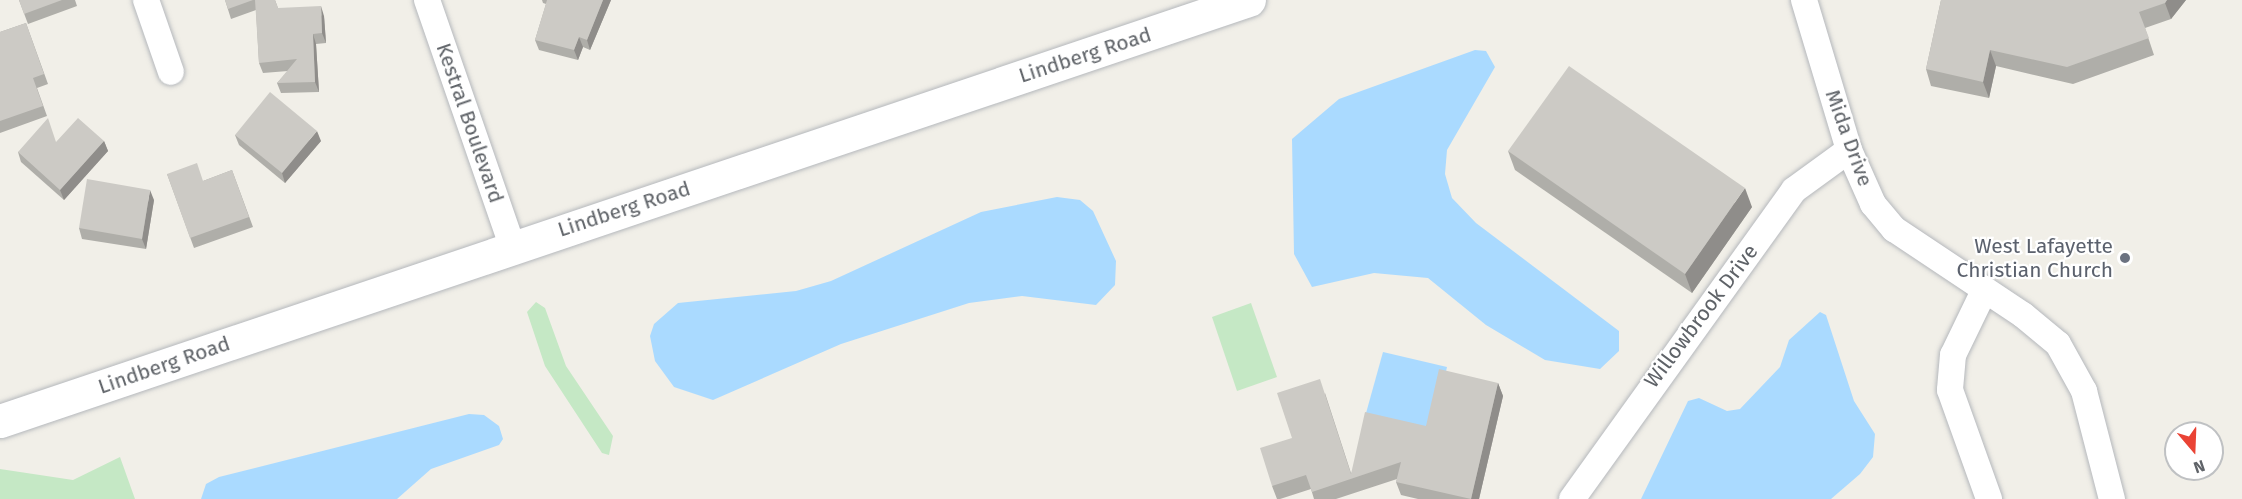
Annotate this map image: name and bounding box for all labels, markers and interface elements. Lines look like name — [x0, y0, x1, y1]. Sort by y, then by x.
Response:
street label: Lindberg Road — [1016, 22, 1154, 88]
street label: Kestral Boulevard — [431, 40, 509, 206]
street label: Mida Drive — [1820, 86, 1878, 190]
street label: Lindberg Road — [555, 176, 693, 242]
place label: West Lafayette Christian Church — [1957, 233, 2113, 283]
street label: Willowbrook Drive — [1639, 239, 1763, 393]
marker: West Lafayette Christian Church — [2118, 251, 2132, 265]
street label: Lindberg Road — [95, 331, 233, 399]
north arrow — [2164, 421, 2224, 481]
text: N — [2191, 456, 2207, 477]

